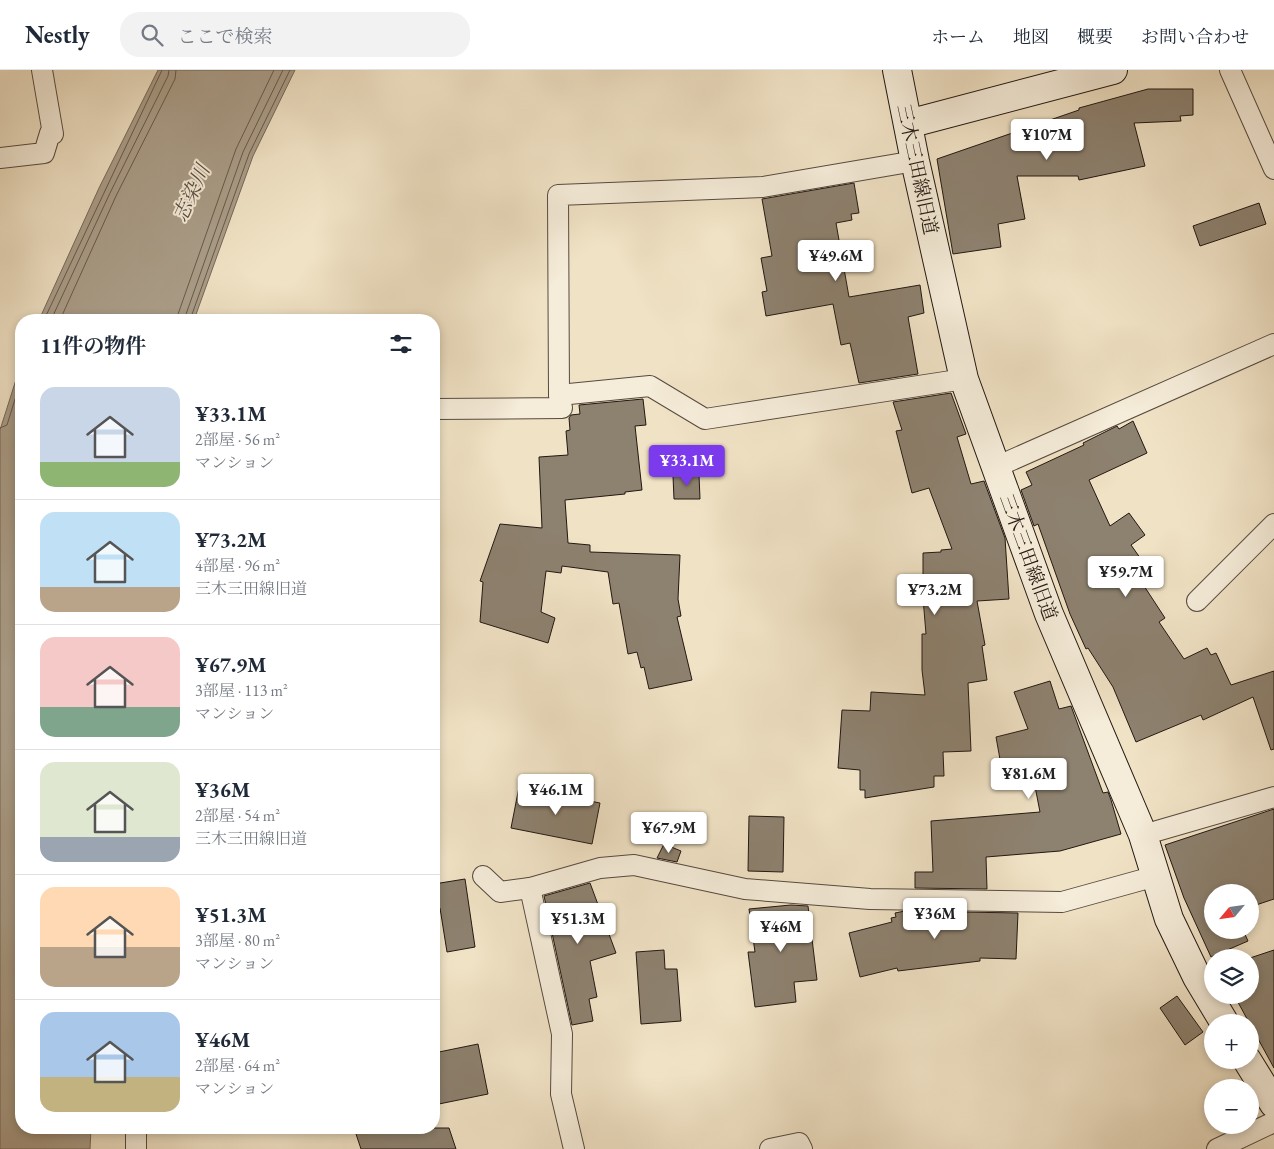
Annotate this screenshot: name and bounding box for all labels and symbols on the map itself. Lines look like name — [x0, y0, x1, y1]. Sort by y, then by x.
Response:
street label: 三木三田線旧道 — [891, 101, 944, 237]
pin: ¥107M — [1012, 118, 1082, 161]
water label: 志染川 — [167, 159, 216, 226]
pin: ¥49.6M — [795, 240, 877, 282]
pin: ¥33.1M — [646, 444, 728, 487]
street label: 三木三田線旧道 — [994, 490, 1063, 624]
pin: ¥59.7M — [1085, 556, 1167, 598]
pin: ¥73.2M — [894, 574, 976, 616]
pin: ¥81.6M — [988, 758, 1070, 800]
pin: ¥46.1M — [515, 774, 597, 816]
pin: ¥67.9M — [628, 812, 710, 854]
north arrow — [1204, 884, 1259, 939]
pin: ¥36M — [905, 898, 965, 940]
pin: ¥51.3M — [537, 902, 619, 945]
pin: ¥46M — [751, 910, 811, 953]

